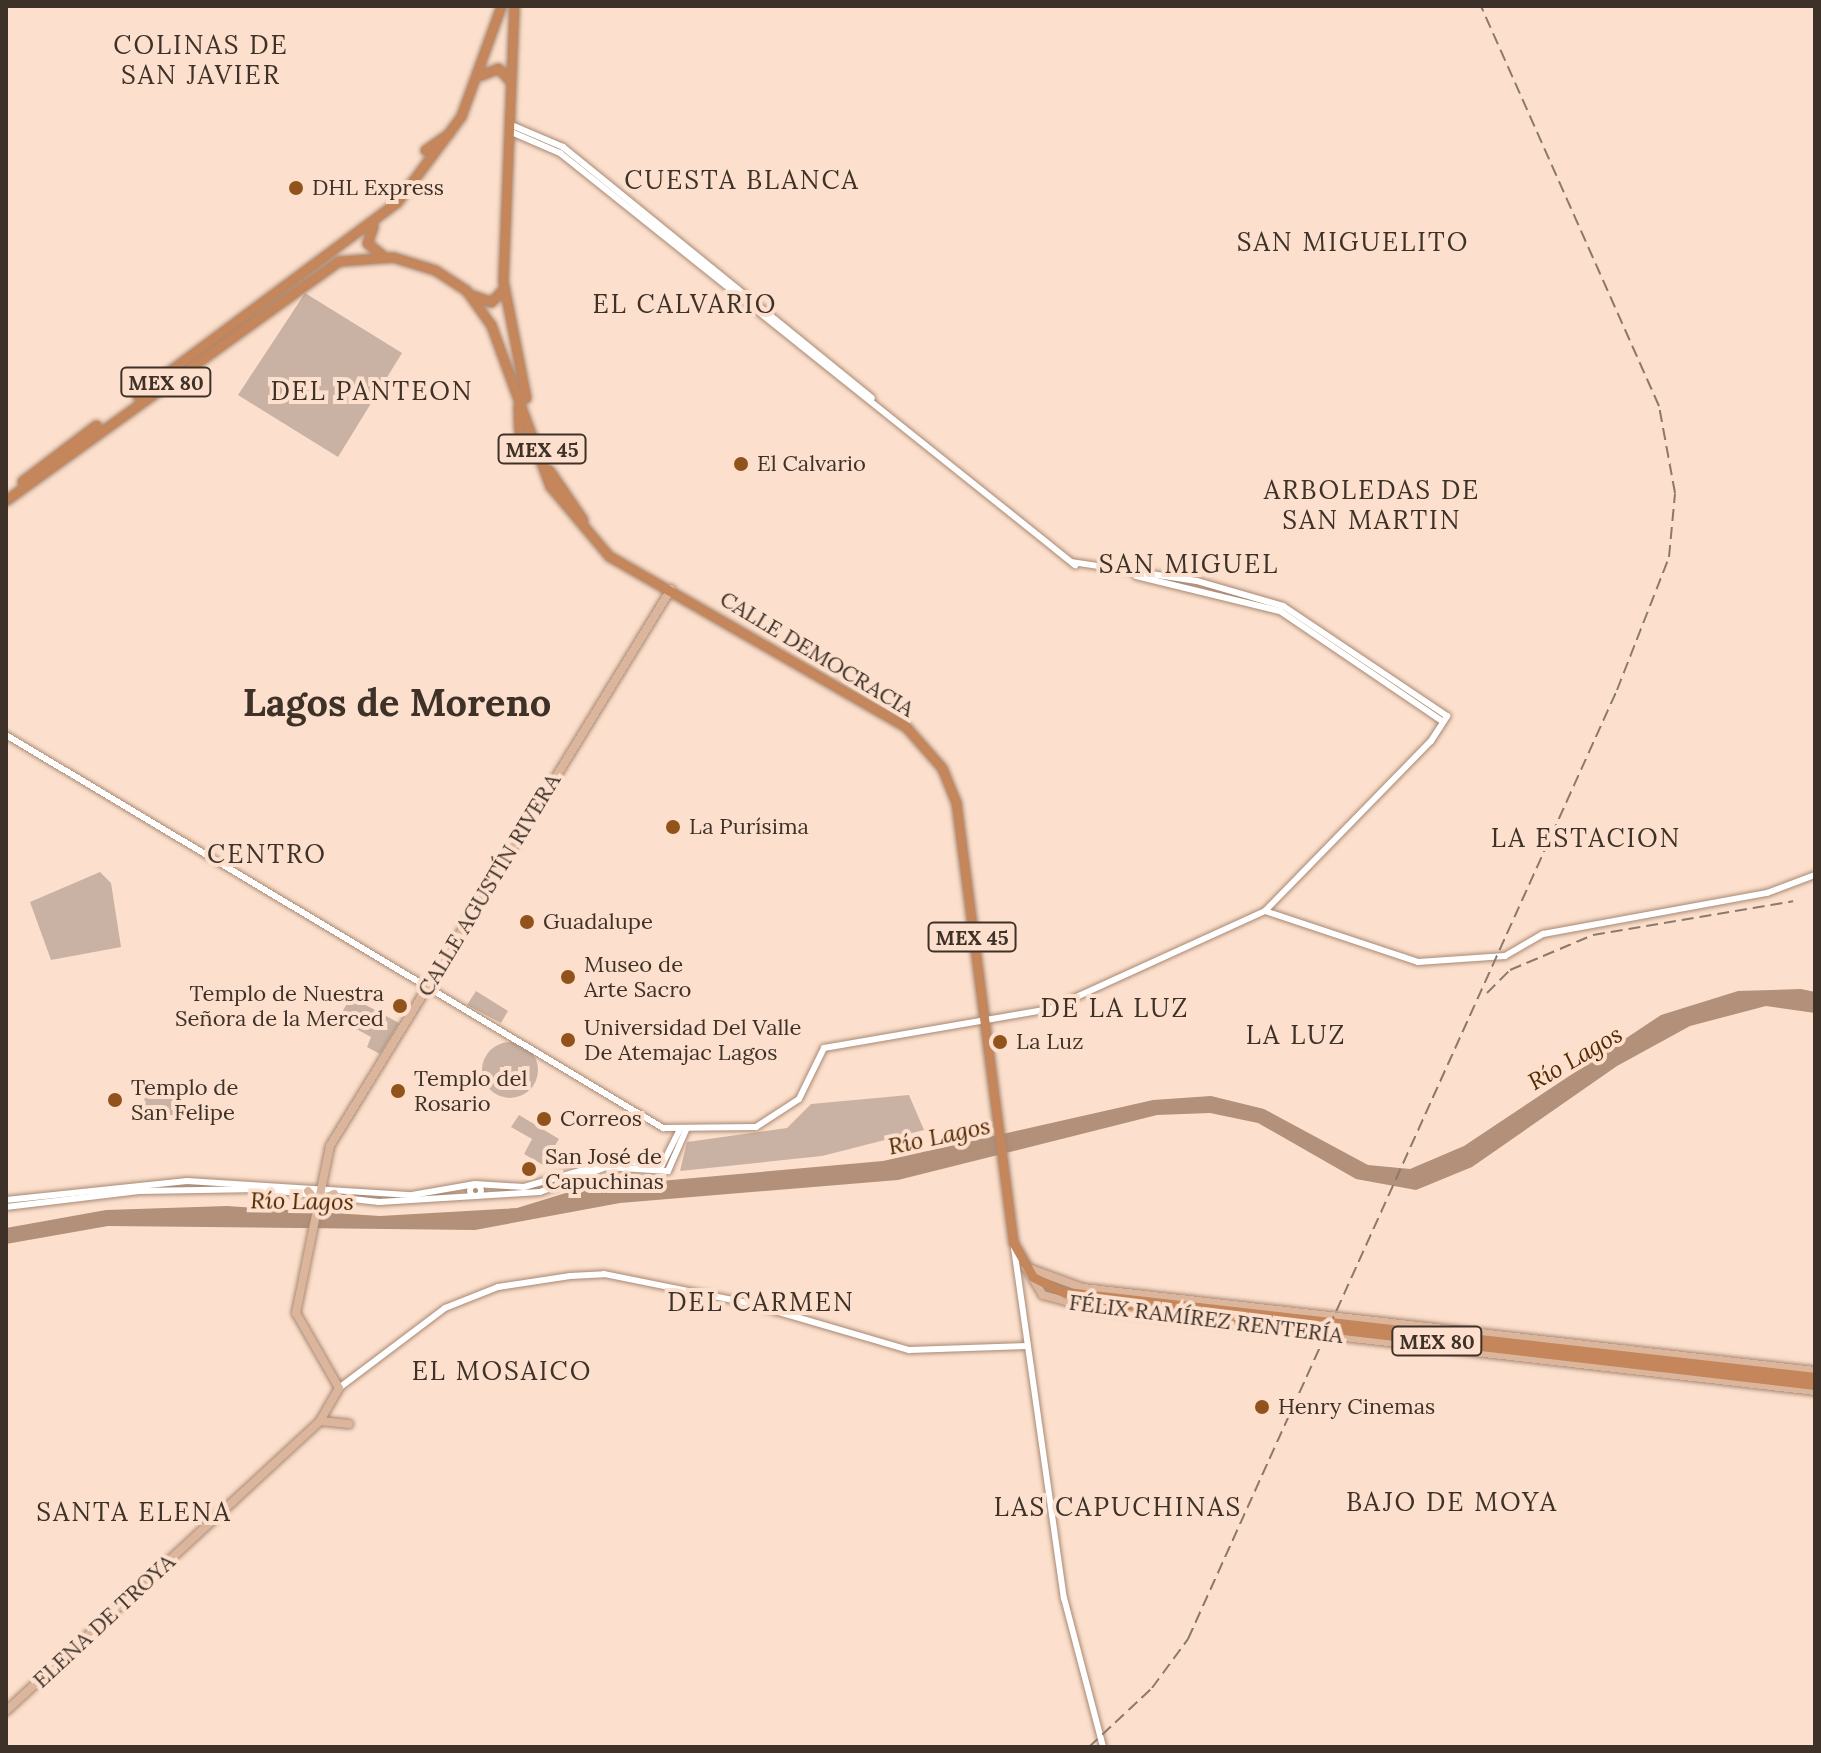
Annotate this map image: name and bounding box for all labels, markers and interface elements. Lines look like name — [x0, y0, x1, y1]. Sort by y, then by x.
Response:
district label: COLINAS DE SAN JAVIER — [113, 29, 289, 90]
district label: CUESTA BLANCA — [624, 164, 860, 196]
place label: DHL Express — [312, 175, 444, 201]
marker: DHL Express — [287, 179, 305, 197]
district label: SAN MIGUELITO — [1237, 226, 1469, 258]
district label: EL CALVARIO — [593, 288, 777, 320]
road number: MEX 80 — [120, 366, 212, 398]
district label: DEL PANTEON — [270, 375, 474, 407]
road number: MEX 45 — [496, 433, 588, 465]
place label: El Calvario — [757, 451, 866, 477]
marker: El Calvario — [732, 455, 750, 473]
district label: ARBOLEDAS DE SAN MARTIN — [1264, 474, 1480, 536]
district label: SAN MIGUEL — [1099, 548, 1279, 580]
street label: CALLE DEMOCRACIA — [715, 586, 919, 722]
district label: Lagos de Moreno — [243, 680, 551, 726]
street label: CALLE AGUSTÍN RIVERA — [412, 769, 566, 1001]
place label: La Purísima — [689, 814, 809, 840]
marker: La Purísima — [664, 818, 682, 836]
district label: LA ESTACION — [1491, 822, 1681, 854]
district label: CENTRO — [207, 838, 327, 870]
place label: Guadalupe — [543, 909, 653, 935]
marker: Guadalupe — [518, 913, 536, 931]
road number: MEX 45 — [926, 921, 1018, 953]
place label: Museo de Arte Sacro — [584, 951, 691, 1002]
marker: Museo de Arte Sacro — [559, 968, 577, 986]
place label: Templo de Nuestra Señora de la Merced — [175, 980, 384, 1032]
district label: DE LA LUZ — [1041, 992, 1189, 1024]
marker: Templo de Nuestra Señora de la Merced — [391, 997, 409, 1015]
place label: Universidad Del Valle De Atemajac Lagos — [584, 1014, 802, 1066]
district label: LA LUZ — [1246, 1019, 1346, 1051]
water label: Río Lagos — [1523, 1020, 1627, 1096]
place label: La Luz — [1016, 1029, 1083, 1055]
marker: Universidad Del Valle De Atemajac Lagos — [559, 1031, 577, 1049]
marker: La Luz — [991, 1033, 1009, 1051]
place label: Templo del Rosario — [414, 1065, 527, 1116]
place label: Templo de San Felipe — [131, 1074, 238, 1126]
marker: Templo del Rosario — [389, 1082, 407, 1100]
marker: Templo de San Felipe — [106, 1091, 124, 1109]
place label: Correos — [560, 1106, 642, 1132]
marker: Correos — [535, 1110, 553, 1128]
water label: Río Lagos — [885, 1111, 993, 1161]
place label: San José de Capuchinas — [545, 1143, 664, 1194]
marker: San José de Capuchinas — [520, 1160, 538, 1178]
water label: Río Lagos — [250, 1186, 354, 1216]
district label: DEL CARMEN — [667, 1286, 855, 1318]
street label: FÉLIX RAMÍREZ RENTERÍA — [1068, 1289, 1344, 1349]
road number: MEX 80 — [1391, 1325, 1483, 1357]
district label: EL MOSAICO — [412, 1355, 592, 1387]
place label: Henry Cinemas — [1278, 1394, 1435, 1420]
marker: Henry Cinemas — [1253, 1398, 1271, 1416]
district label: BAJO DE MOYA — [1346, 1486, 1558, 1518]
district label: LAS CAPUCHINAS — [994, 1491, 1242, 1523]
district label: SANTA ELENA — [36, 1496, 232, 1528]
street label: ELENA DE TROYA — [28, 1549, 180, 1693]

